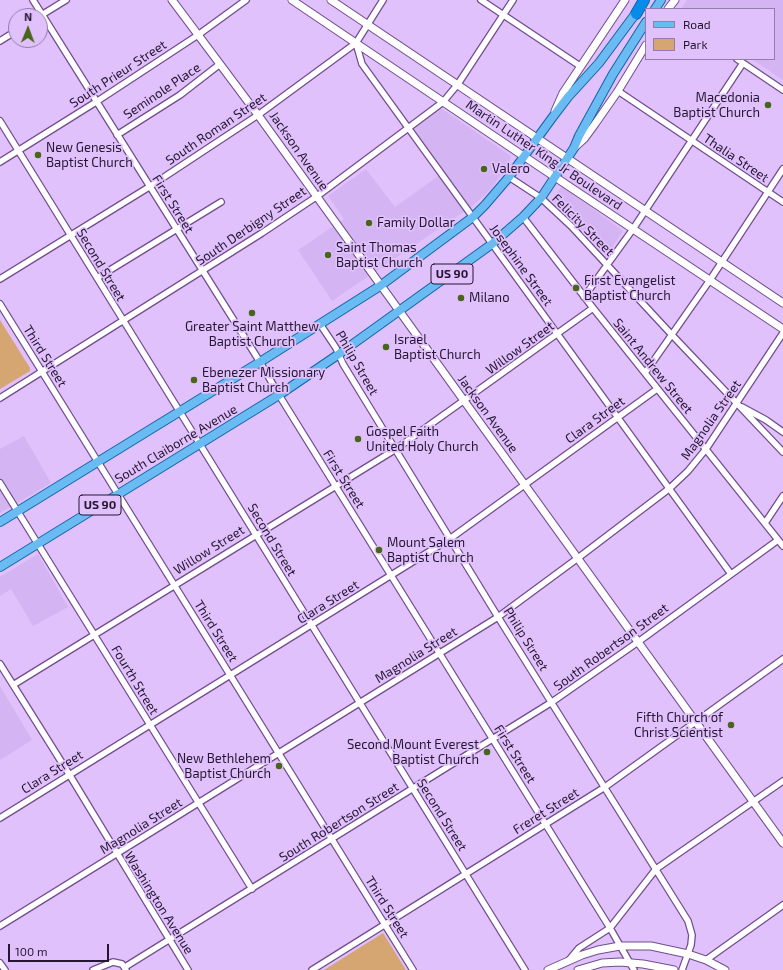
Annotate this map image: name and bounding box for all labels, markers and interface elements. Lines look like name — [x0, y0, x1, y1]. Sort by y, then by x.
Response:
north arrow — [8, 8, 48, 48]
legend — [645, 8, 775, 60]
text: N — [24, 10, 32, 23]
text: Road — [683, 17, 711, 31]
street label: South Prieur Street — [67, 37, 169, 111]
text: Park — [683, 37, 708, 51]
street label: Seminole Place — [121, 60, 203, 122]
street label: South Roman Street — [163, 90, 269, 168]
place label: Macedonia Baptist Church — [673, 90, 760, 121]
street label: Martin Luther King Jr Boulevard — [463, 97, 625, 213]
marker: Macedonia Baptist Church — [763, 100, 773, 110]
street label: Jackson Avenue — [266, 109, 332, 193]
street label: Thalia Street — [700, 130, 772, 186]
place label: New Genesis Baptist Church — [46, 140, 133, 171]
marker: New Genesis Baptist Church — [33, 150, 43, 160]
place label: Valero — [492, 161, 530, 177]
marker: Valero — [479, 164, 489, 174]
street label: First Street — [149, 172, 197, 236]
street label: South Derbigny Street — [193, 183, 309, 269]
street label: Felicity Street — [549, 191, 617, 259]
place label: Family Dollar — [377, 215, 455, 231]
marker: Family Dollar — [364, 218, 374, 228]
street label: Josephine Street — [486, 221, 556, 309]
street label: Second Street — [73, 226, 129, 304]
place label: Saint Thomas Baptist Church — [336, 240, 423, 271]
marker: Saint Thomas Baptist Church — [323, 250, 333, 260]
road number: US 90 — [431, 264, 473, 284]
place label: First Evangelist Baptist Church — [584, 273, 676, 304]
marker: First Evangelist Baptist Church — [571, 283, 581, 293]
place label: Milano — [469, 290, 510, 306]
marker: Milano — [456, 293, 466, 303]
marker: Greater Saint Matthew Baptist Church — [247, 308, 257, 318]
street label: Saint Andrew Street — [610, 315, 696, 417]
street label: Willow Street — [483, 318, 557, 378]
place label: Greater Saint Matthew Baptist Church — [185, 319, 319, 350]
street label: Third Street — [20, 322, 70, 390]
street label: Philip Street — [332, 328, 382, 398]
place label: Israel Baptist Church — [394, 332, 481, 363]
marker: Israel Baptist Church — [381, 342, 391, 352]
place label: Ebenezer Missionary Baptist Church — [202, 365, 325, 396]
street label: Jackson Avenue — [454, 372, 522, 456]
marker: Ebenezer Missionary Baptist Church — [189, 375, 199, 385]
street label: Magnolia Street — [678, 377, 744, 463]
street label: Clara Street — [562, 393, 628, 447]
street label: South Claiborne Avenue — [112, 401, 240, 487]
place label: Gospel Faith United Holy Church — [366, 424, 478, 455]
marker: Gospel Faith United Holy Church — [353, 434, 363, 444]
street label: First Street — [320, 447, 368, 511]
road number: US 90 — [79, 495, 121, 515]
street label: Second Street — [244, 501, 300, 579]
street label: Willow Street — [171, 522, 247, 578]
place label: Mount Salem Baptist Church — [387, 535, 474, 566]
marker: Mount Salem Baptist Church — [374, 545, 384, 555]
street label: Clara Street — [294, 577, 362, 627]
street label: Third Street — [191, 597, 241, 665]
street label: South Robertson Street — [551, 600, 671, 694]
street label: Philip Street — [500, 604, 552, 674]
street label: Magnolia Street — [372, 623, 460, 687]
street label: Fourth Street — [108, 642, 162, 718]
place label: Fifth Church of Christ Scientist — [634, 710, 723, 741]
marker: Fifth Church of Christ Scientist — [726, 720, 736, 730]
street label: First Street — [491, 722, 539, 786]
place label: Second Mount Everest Baptist Church — [347, 737, 479, 768]
street label: Clara Street — [18, 747, 86, 797]
marker: Second Mount Everest Baptist Church — [482, 747, 492, 757]
place label: New Bethlehem Baptist Church — [177, 751, 271, 782]
marker: New Bethlehem Baptist Church — [274, 761, 284, 771]
street label: Second Street — [414, 776, 470, 854]
street label: South Robertson Street — [276, 779, 402, 865]
street label: Freret Street — [510, 785, 582, 837]
street label: Magnolia Street — [97, 794, 185, 858]
street label: Washington Avenue — [121, 849, 197, 957]
street label: Third Street — [362, 873, 412, 941]
scale bar — [10, 936, 111, 962]
text: 100 m — [15, 944, 47, 958]

